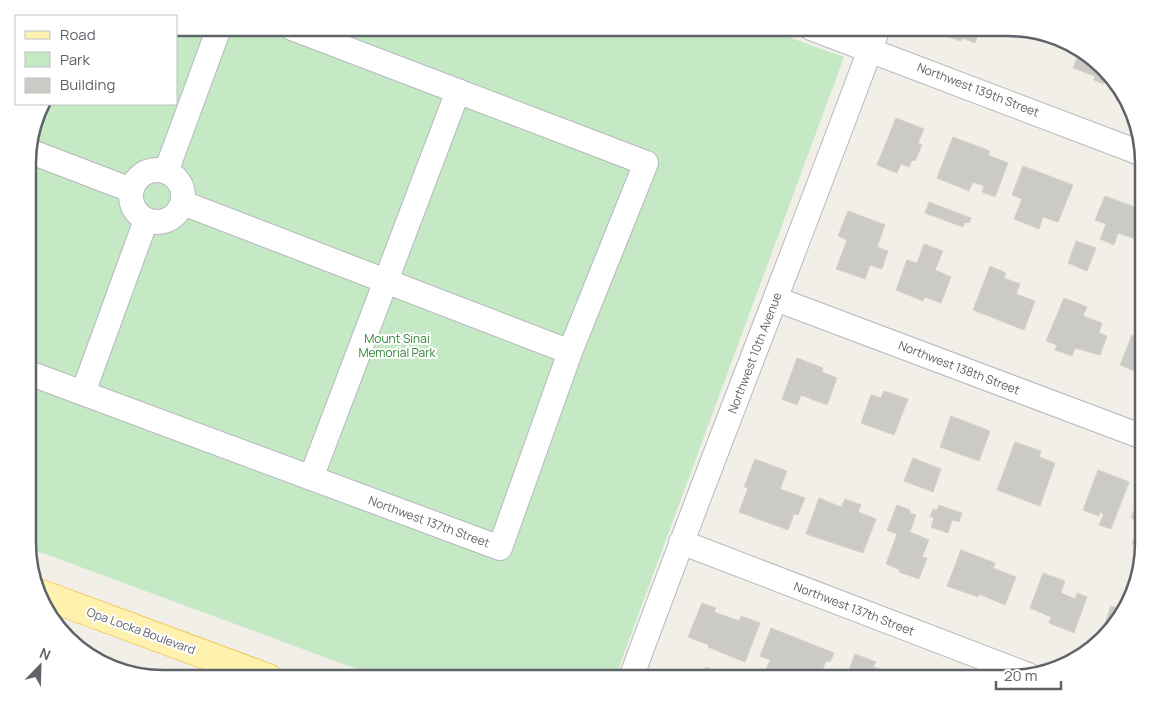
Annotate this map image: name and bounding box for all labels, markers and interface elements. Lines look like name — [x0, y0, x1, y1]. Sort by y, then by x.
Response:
legend — [15, 15, 178, 105]
text: Road — [60, 24, 96, 45]
text: Park — [60, 49, 90, 70]
street label: Northwest 139th Street — [915, 58, 1042, 121]
text: Building — [60, 74, 115, 95]
street label: Northwest 10th Avenue — [724, 290, 785, 416]
park label: Mount Sinai Memorial Park — [358, 330, 437, 361]
street label: Northwest 138th Street — [896, 336, 1023, 399]
street label: Northwest 137th Street — [366, 492, 492, 551]
street label: Northwest 137th Street — [791, 578, 917, 639]
street label: Opa Locka Boulevard — [84, 603, 198, 658]
north arrow — [15, 641, 65, 691]
text: N — [37, 643, 54, 664]
scale bar — [996, 658, 1061, 690]
text: 20 m — [1004, 665, 1037, 686]

